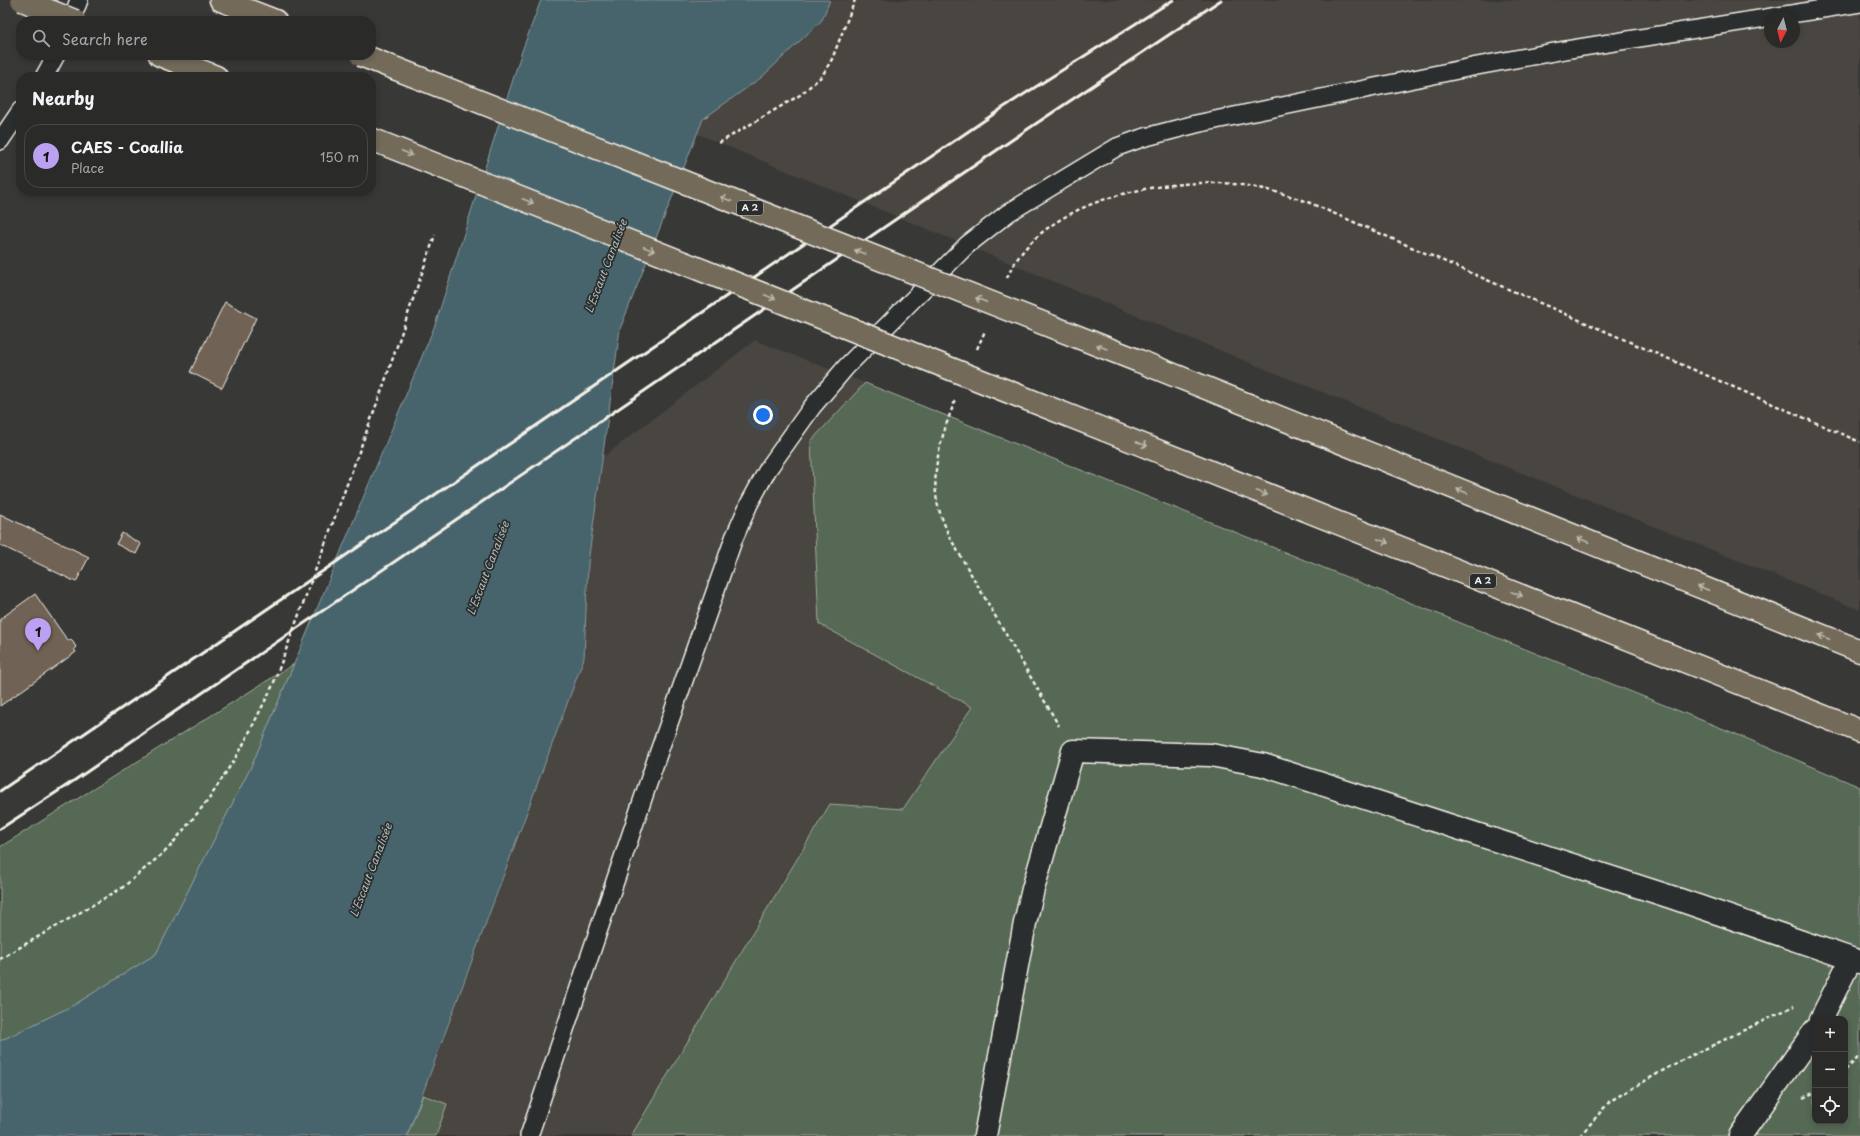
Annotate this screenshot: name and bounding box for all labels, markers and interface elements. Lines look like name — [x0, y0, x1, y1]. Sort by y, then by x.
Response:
north arrow — [1764, 12, 1800, 48]
search box — [16, 16, 376, 60]
icon: search — [30, 27, 52, 49]
text: Search here — [62, 27, 148, 50]
text: Nearby — [32, 85, 94, 111]
text: CAES - Coallia — [71, 135, 183, 158]
text: 1 — [43, 147, 49, 166]
text: 150 m — [320, 147, 359, 166]
one-way arrow — [401, 150, 413, 157]
text: Place — [71, 158, 104, 177]
one-way arrow — [721, 195, 733, 202]
one-way arrow — [522, 197, 534, 205]
road number: A 2 — [737, 201, 763, 215]
water label: L'Escaut Canalisée — [580, 216, 632, 315]
one-way arrow — [642, 245, 654, 253]
one-way arrow — [855, 247, 867, 255]
one-way arrow — [763, 293, 775, 301]
one-way arrow — [976, 295, 988, 303]
one-way arrow — [1097, 343, 1109, 351]
your location — [753, 405, 773, 425]
one-way arrow — [1135, 441, 1147, 449]
one-way arrow — [1456, 487, 1468, 495]
one-way arrow — [1256, 489, 1268, 497]
water label: L'Escaut Canalisée — [462, 518, 514, 617]
one-way arrow — [1577, 535, 1589, 543]
one-way arrow — [1377, 537, 1389, 545]
road number: A 2 — [1470, 574, 1496, 588]
one-way arrow — [1698, 584, 1710, 592]
one-way arrow — [1510, 591, 1522, 599]
pin: 1 — [25, 618, 51, 651]
one-way arrow — [1818, 632, 1830, 640]
water label: L'Escaut Canalisée — [345, 820, 397, 919]
map controls — [1812, 1016, 1848, 1124]
button: + — [1812, 1016, 1848, 1052]
button: − — [1812, 1052, 1848, 1088]
button: locate — [1812, 1088, 1848, 1124]

